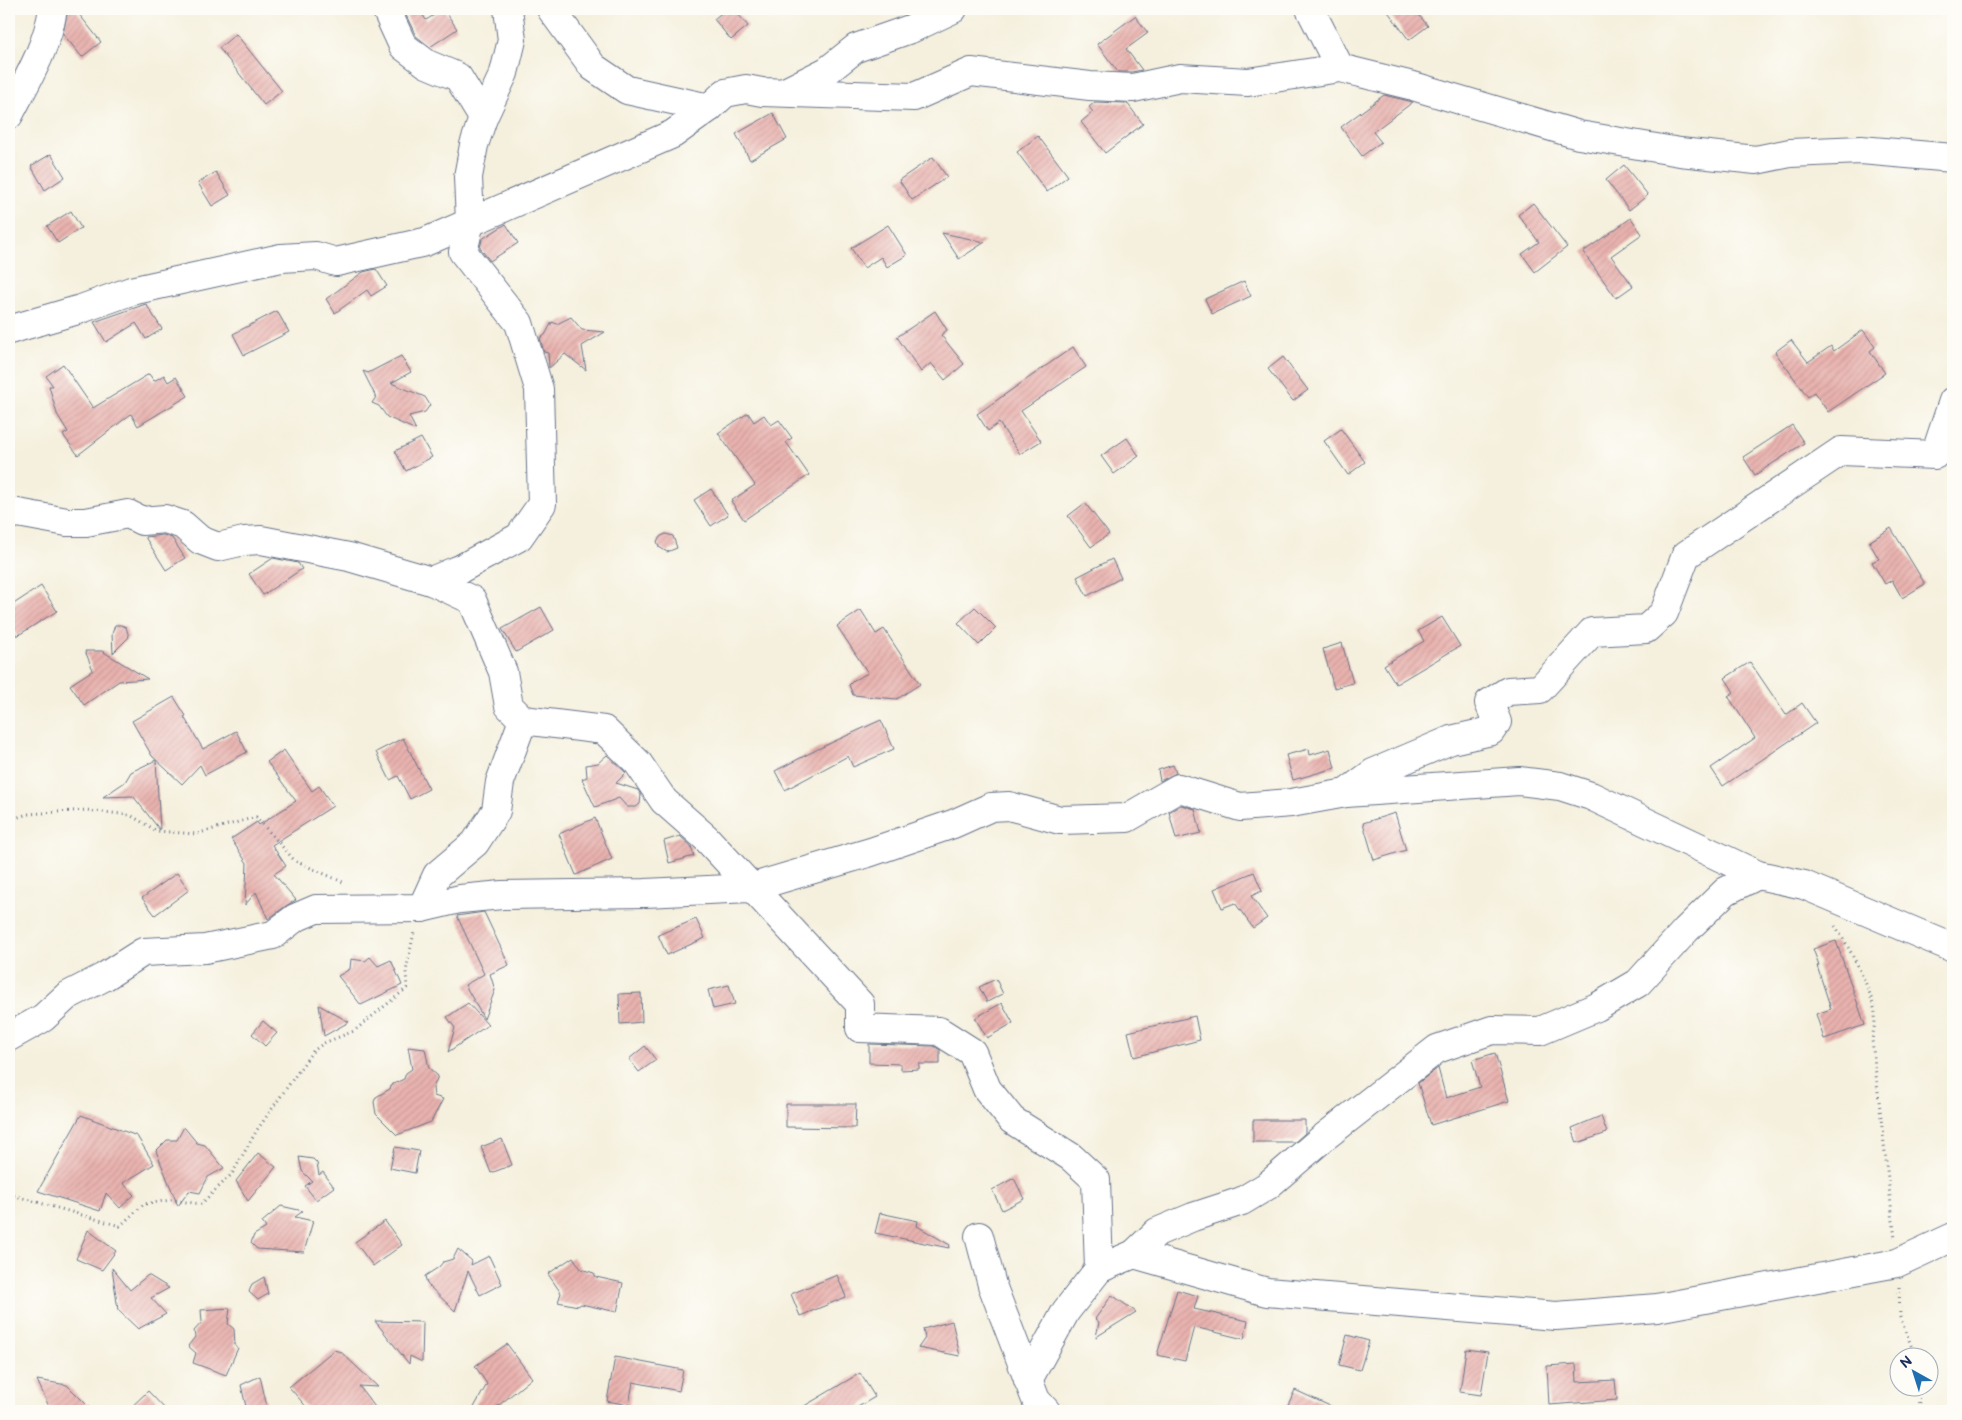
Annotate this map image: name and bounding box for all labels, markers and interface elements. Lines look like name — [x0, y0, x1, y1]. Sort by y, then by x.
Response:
north arrow — [1890, 1348, 1940, 1398]
text: N — [1897, 1352, 1916, 1372]

